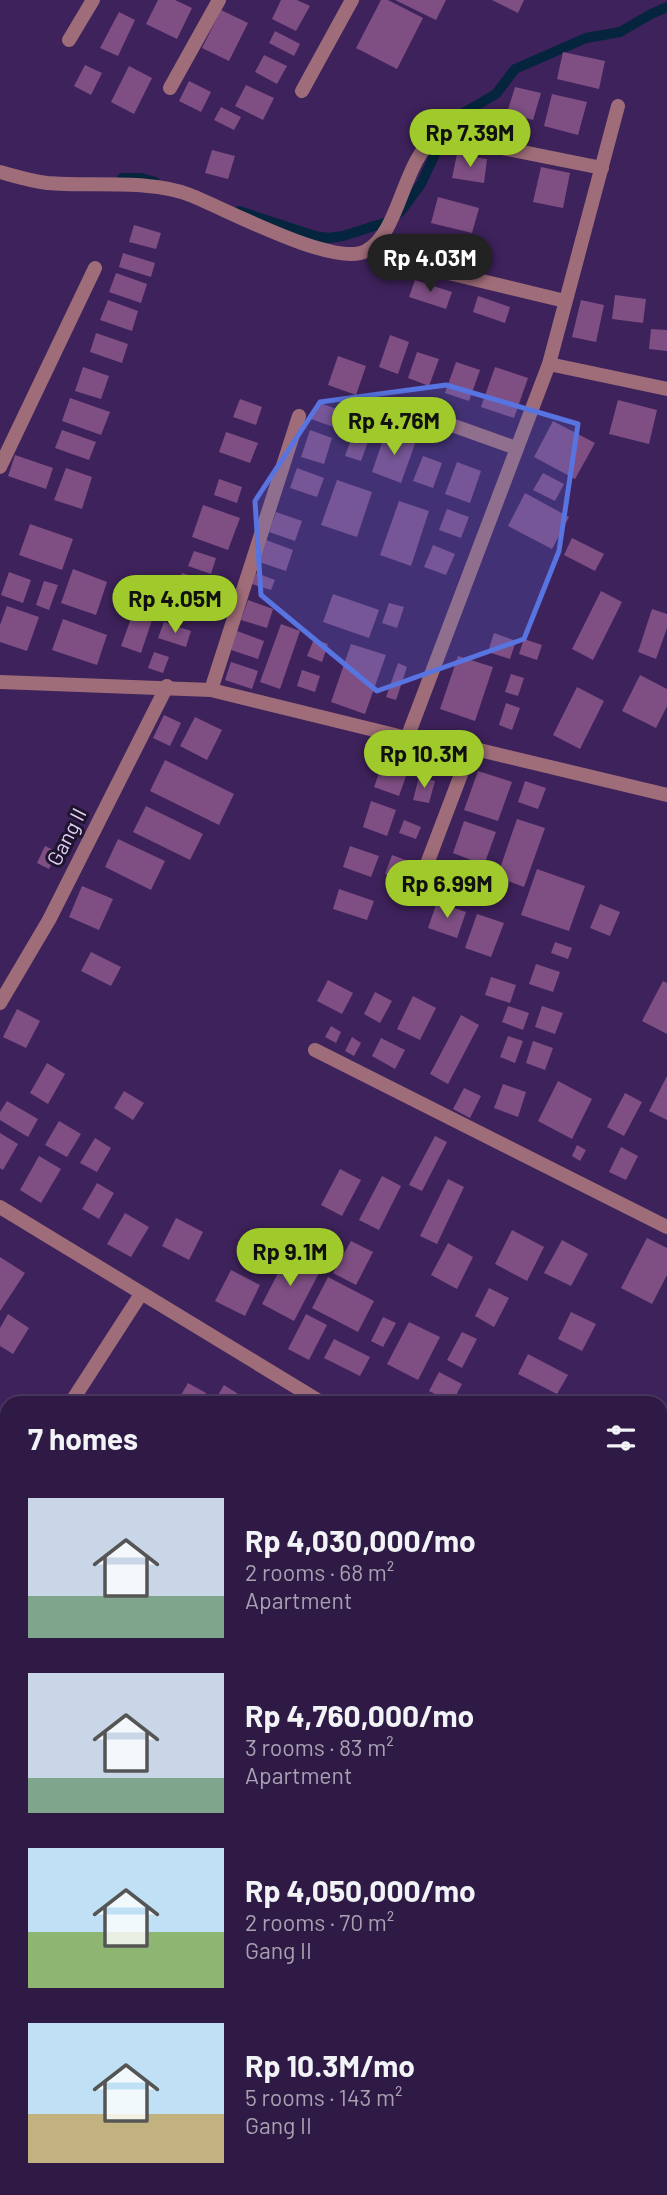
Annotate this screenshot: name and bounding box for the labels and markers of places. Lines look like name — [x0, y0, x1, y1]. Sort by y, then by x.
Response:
pin: Rp 7.39M — [398, 110, 542, 169]
pin: Rp 4.03M — [358, 234, 502, 294]
pin: Rp 4.76M — [322, 398, 466, 457]
pin: Rp 4.05M — [103, 576, 247, 635]
pin: Rp 10.3M — [352, 730, 496, 790]
pin: Rp 6.99M — [375, 860, 519, 920]
pin: Rp 9.1M — [225, 1228, 355, 1288]

